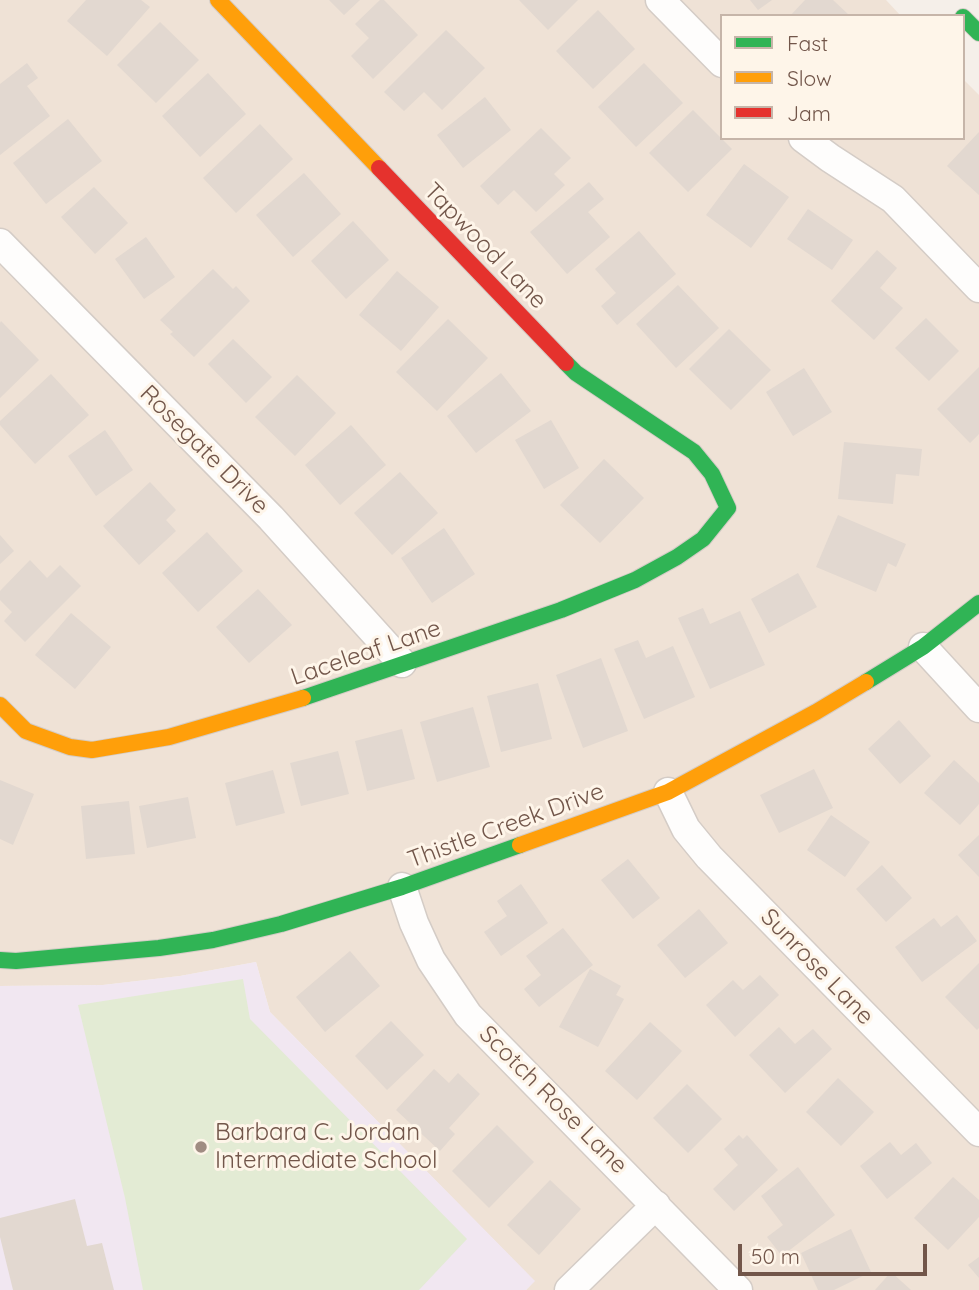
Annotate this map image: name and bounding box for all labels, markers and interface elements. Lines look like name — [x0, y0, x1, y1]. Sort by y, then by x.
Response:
legend — [720, 14, 965, 140]
text: Fast — [787, 30, 828, 56]
text: Slow — [787, 65, 832, 91]
text: Jam — [787, 100, 831, 126]
street label: Tapwood Lane — [418, 177, 552, 315]
street label: Rosegate Drive — [134, 380, 274, 520]
street label: Laceleaf Lane — [287, 614, 445, 692]
street label: Thistle Creek Drive — [404, 777, 608, 875]
street label: Sunrose Lane — [754, 903, 880, 1031]
street label: Scotch Rose Lane — [473, 1020, 633, 1180]
place label: Barbara C. Jordan Intermediate School — [215, 1119, 438, 1175]
marker: Barbara C. Jordan Intermediate School — [193, 1139, 209, 1155]
scale bar — [741, 1230, 930, 1274]
text: 50 m — [751, 1243, 800, 1269]

